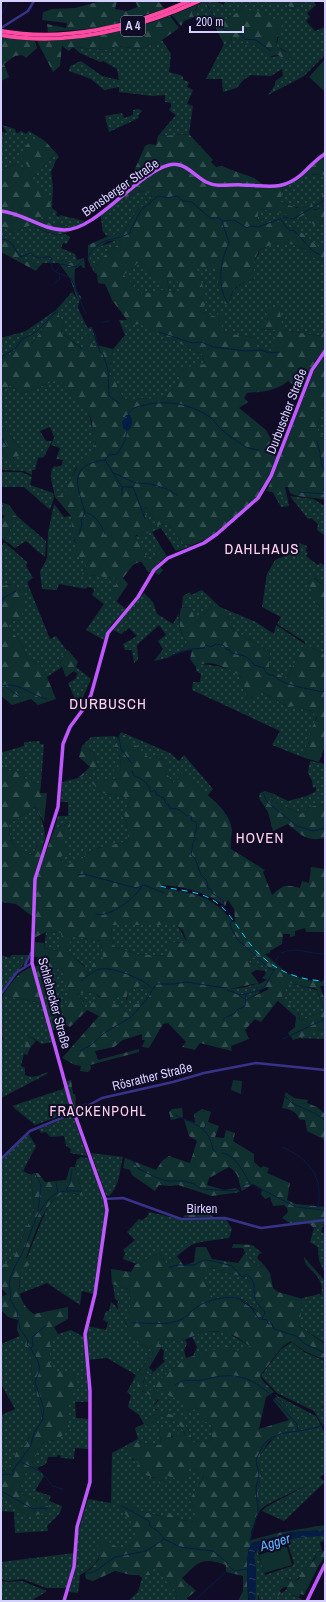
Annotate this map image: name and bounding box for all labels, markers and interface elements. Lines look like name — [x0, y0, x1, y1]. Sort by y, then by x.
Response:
scale bar — [190, 8, 243, 34]
text: 200 m — [196, 14, 223, 30]
road number: A 4 — [121, 16, 145, 36]
street label: Bensberger Straße — [79, 155, 162, 220]
street label: Durbuscher Straße — [262, 366, 311, 456]
district label: DAHLHAUS — [225, 538, 299, 559]
district label: DURBUSCH — [69, 693, 147, 714]
district label: HOVEN — [236, 827, 284, 848]
street label: Schlehecker Straße — [34, 956, 75, 1051]
street label: Rösrather Straße — [110, 1058, 194, 1095]
district label: FRACKENPOHL — [49, 1102, 147, 1120]
street label: Birken — [187, 1200, 217, 1217]
water label: Agger — [257, 1529, 293, 1555]

